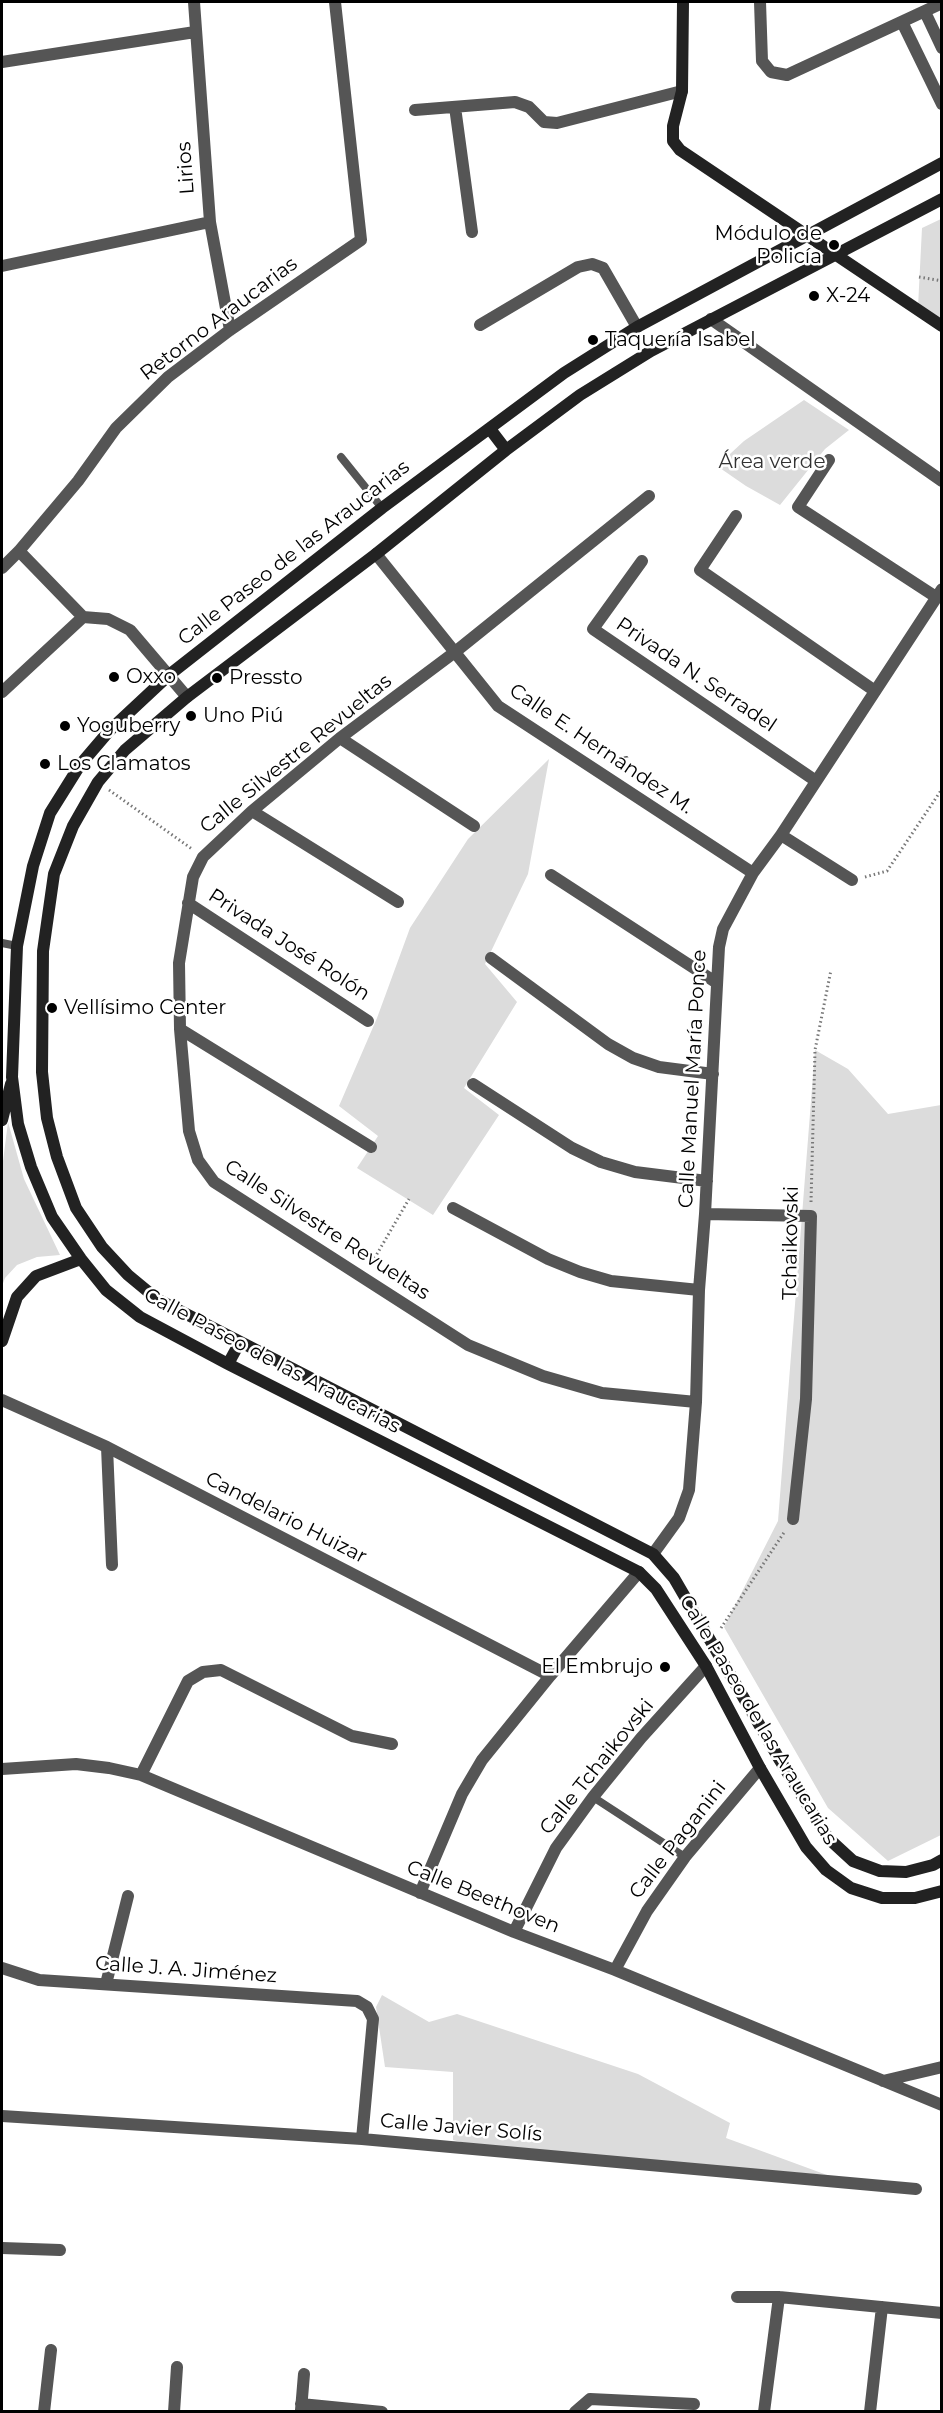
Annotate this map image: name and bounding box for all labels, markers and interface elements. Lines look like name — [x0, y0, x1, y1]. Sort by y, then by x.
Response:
street label: Lirios — [172, 141, 200, 195]
place label: Módulo de Policía — [715, 222, 822, 269]
marker: Módulo de Policía — [827, 238, 841, 252]
street label: Retorno Araucarias — [136, 252, 302, 386]
place label: X-24 — [826, 284, 870, 308]
marker: X-24 — [807, 289, 821, 303]
place label: Taquería Isabel — [605, 328, 756, 352]
marker: Taquería Isabel — [586, 333, 600, 347]
park label: Área verde — [719, 450, 825, 474]
street label: Calle Paseo de las Araucarias — [173, 455, 415, 651]
street label: Privada N. Serradel — [611, 612, 781, 738]
place label: Oxxo — [126, 665, 176, 689]
place label: Pressto — [229, 666, 303, 690]
street label: Calle Silvestre Revueltas — [195, 669, 397, 839]
marker: Oxxo — [107, 670, 121, 684]
marker: Pressto — [210, 671, 224, 685]
street label: Calle E. Hernández M. — [505, 679, 697, 819]
place label: Uno Piú — [203, 704, 283, 728]
marker: Uno Piú — [184, 709, 198, 723]
place label: Yoguberry — [77, 714, 180, 738]
marker: Yoguberry — [58, 719, 72, 733]
place label: Los Clamatos — [57, 752, 191, 776]
marker: Los Clamatos — [38, 757, 52, 771]
street label: Privada José Rolón — [204, 884, 374, 1006]
street label: Calle Manuel María Ponce — [674, 949, 712, 1209]
place label: Vellísimo Center — [64, 996, 226, 1020]
marker: Vellísimo Center — [45, 1001, 59, 1015]
street label: Calle Silvestre Revueltas — [220, 1155, 434, 1305]
street label: Tchaikovski — [778, 1186, 804, 1300]
street label: Calle Paseo de las Araucarias — [140, 1283, 404, 1439]
street label: Candelario Huizar — [201, 1467, 371, 1569]
street label: Calle Paseo de las Araucarias — [674, 1591, 842, 1849]
place label: El Embrujo — [541, 1655, 653, 1679]
marker: El Embrujo — [658, 1660, 672, 1674]
street label: Calle Tchaikovski — [535, 1694, 659, 1840]
street label: Calle Paganini — [625, 1776, 731, 1904]
street label: Calle Beethoven — [403, 1855, 563, 1939]
street label: Calle J. A. Jiménez — [94, 1952, 278, 1988]
street label: Calle Javier Solís — [379, 2109, 543, 2147]

